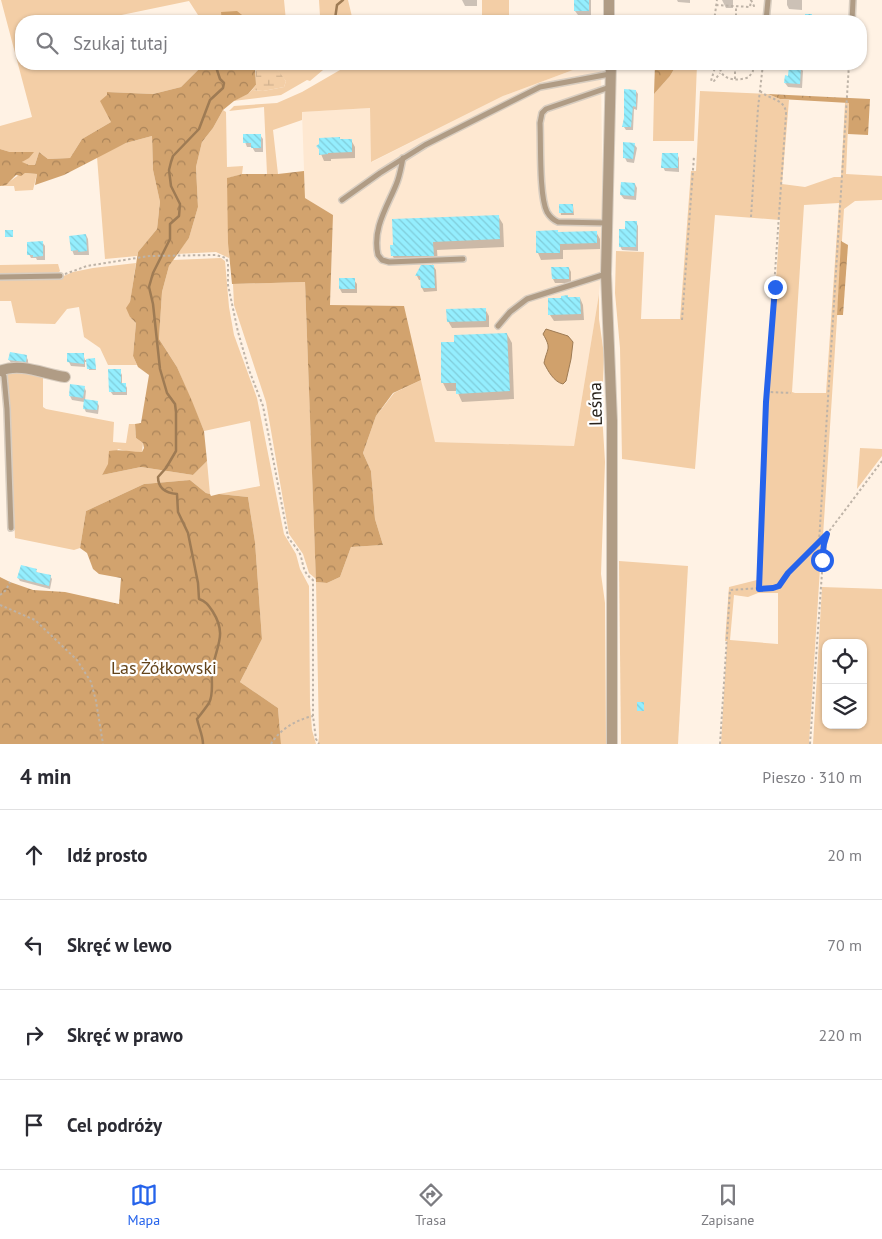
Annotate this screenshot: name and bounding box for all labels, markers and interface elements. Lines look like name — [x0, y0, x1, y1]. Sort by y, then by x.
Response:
search box — [15, 15, 867, 70]
icon: search — [33, 29, 61, 57]
text: Szukaj tutaj — [73, 31, 168, 55]
route end — [764, 276, 787, 299]
street label: Leśna — [583, 382, 607, 426]
route start — [811, 549, 834, 572]
map controls — [822, 639, 867, 729]
button: locate — [822, 639, 867, 684]
park label: Las Żółkowski — [111, 656, 217, 679]
button: layers — [822, 684, 867, 729]
text: 4 min — [20, 763, 71, 790]
text: Pieszo · 310 m — [762, 767, 862, 787]
icon: ahead — [20, 841, 48, 869]
text: Idź prosto — [67, 843, 147, 867]
text: 20 m — [827, 845, 862, 865]
icon: left — [20, 931, 48, 959]
text: Skręć w lewo — [67, 933, 172, 957]
text: 70 m — [827, 935, 862, 955]
icon: right — [20, 1021, 48, 1049]
text: Skręć w prawo — [67, 1023, 183, 1047]
text: 220 m — [819, 1025, 862, 1045]
icon: arrive — [20, 1111, 48, 1139]
text: Cel podróży — [67, 1113, 162, 1137]
tab: Mapa — [128, 1181, 160, 1229]
tab: Trasa — [415, 1181, 446, 1229]
tab: Zapisane — [701, 1181, 754, 1229]

